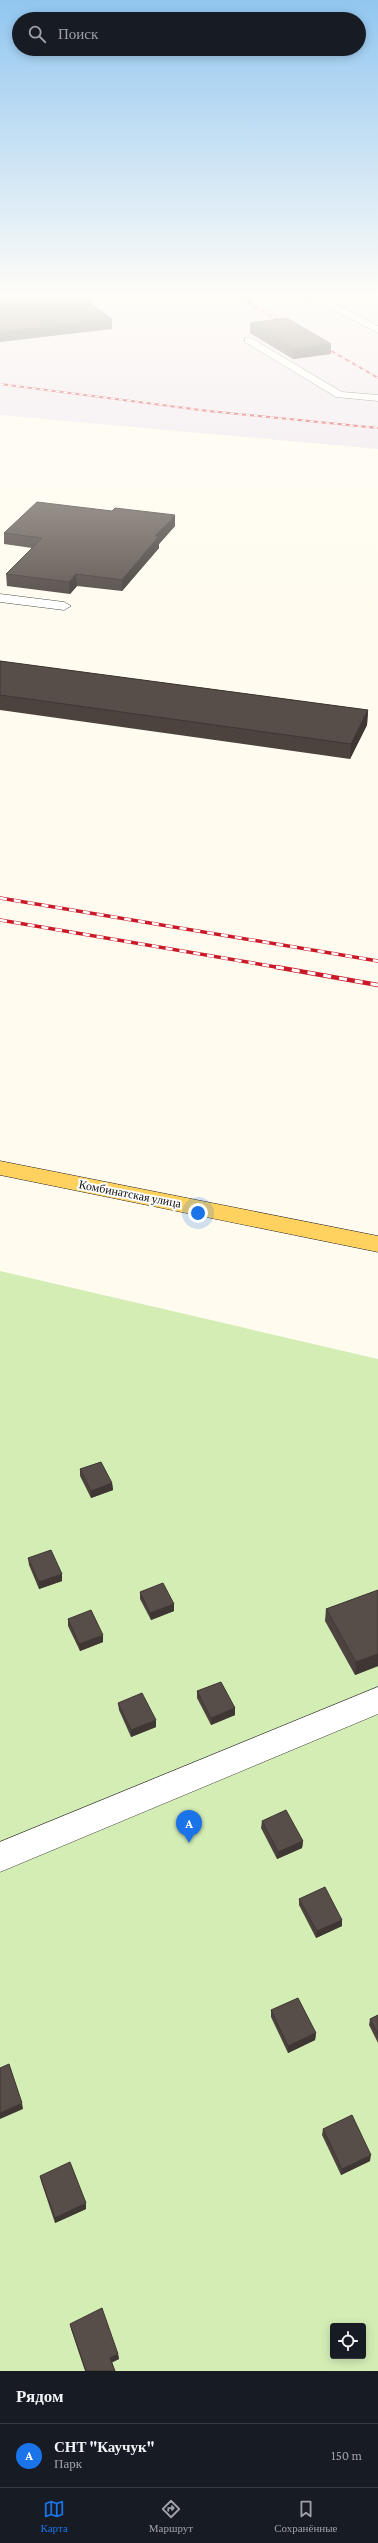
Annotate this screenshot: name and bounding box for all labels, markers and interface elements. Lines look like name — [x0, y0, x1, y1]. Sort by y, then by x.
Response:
search box — [12, 12, 366, 56]
icon: search — [26, 23, 48, 45]
text: Поиск — [58, 26, 98, 42]
street label: Комбинатская улица — [78, 1177, 183, 1211]
your location — [188, 1203, 208, 1223]
pin: A — [176, 1810, 202, 1843]
map controls — [330, 2323, 366, 2359]
button: locate — [330, 2323, 366, 2359]
text: Рядом — [16, 2387, 64, 2406]
text: СНТ "Каучук" — [54, 2439, 155, 2455]
text: A — [25, 2448, 33, 2463]
text: 150 m — [331, 2448, 362, 2463]
text: Парк — [54, 2456, 82, 2471]
tab: Карта — [41, 2498, 68, 2534]
tab: Маршрут — [149, 2498, 193, 2534]
tab: Сохранённые — [274, 2498, 337, 2534]

